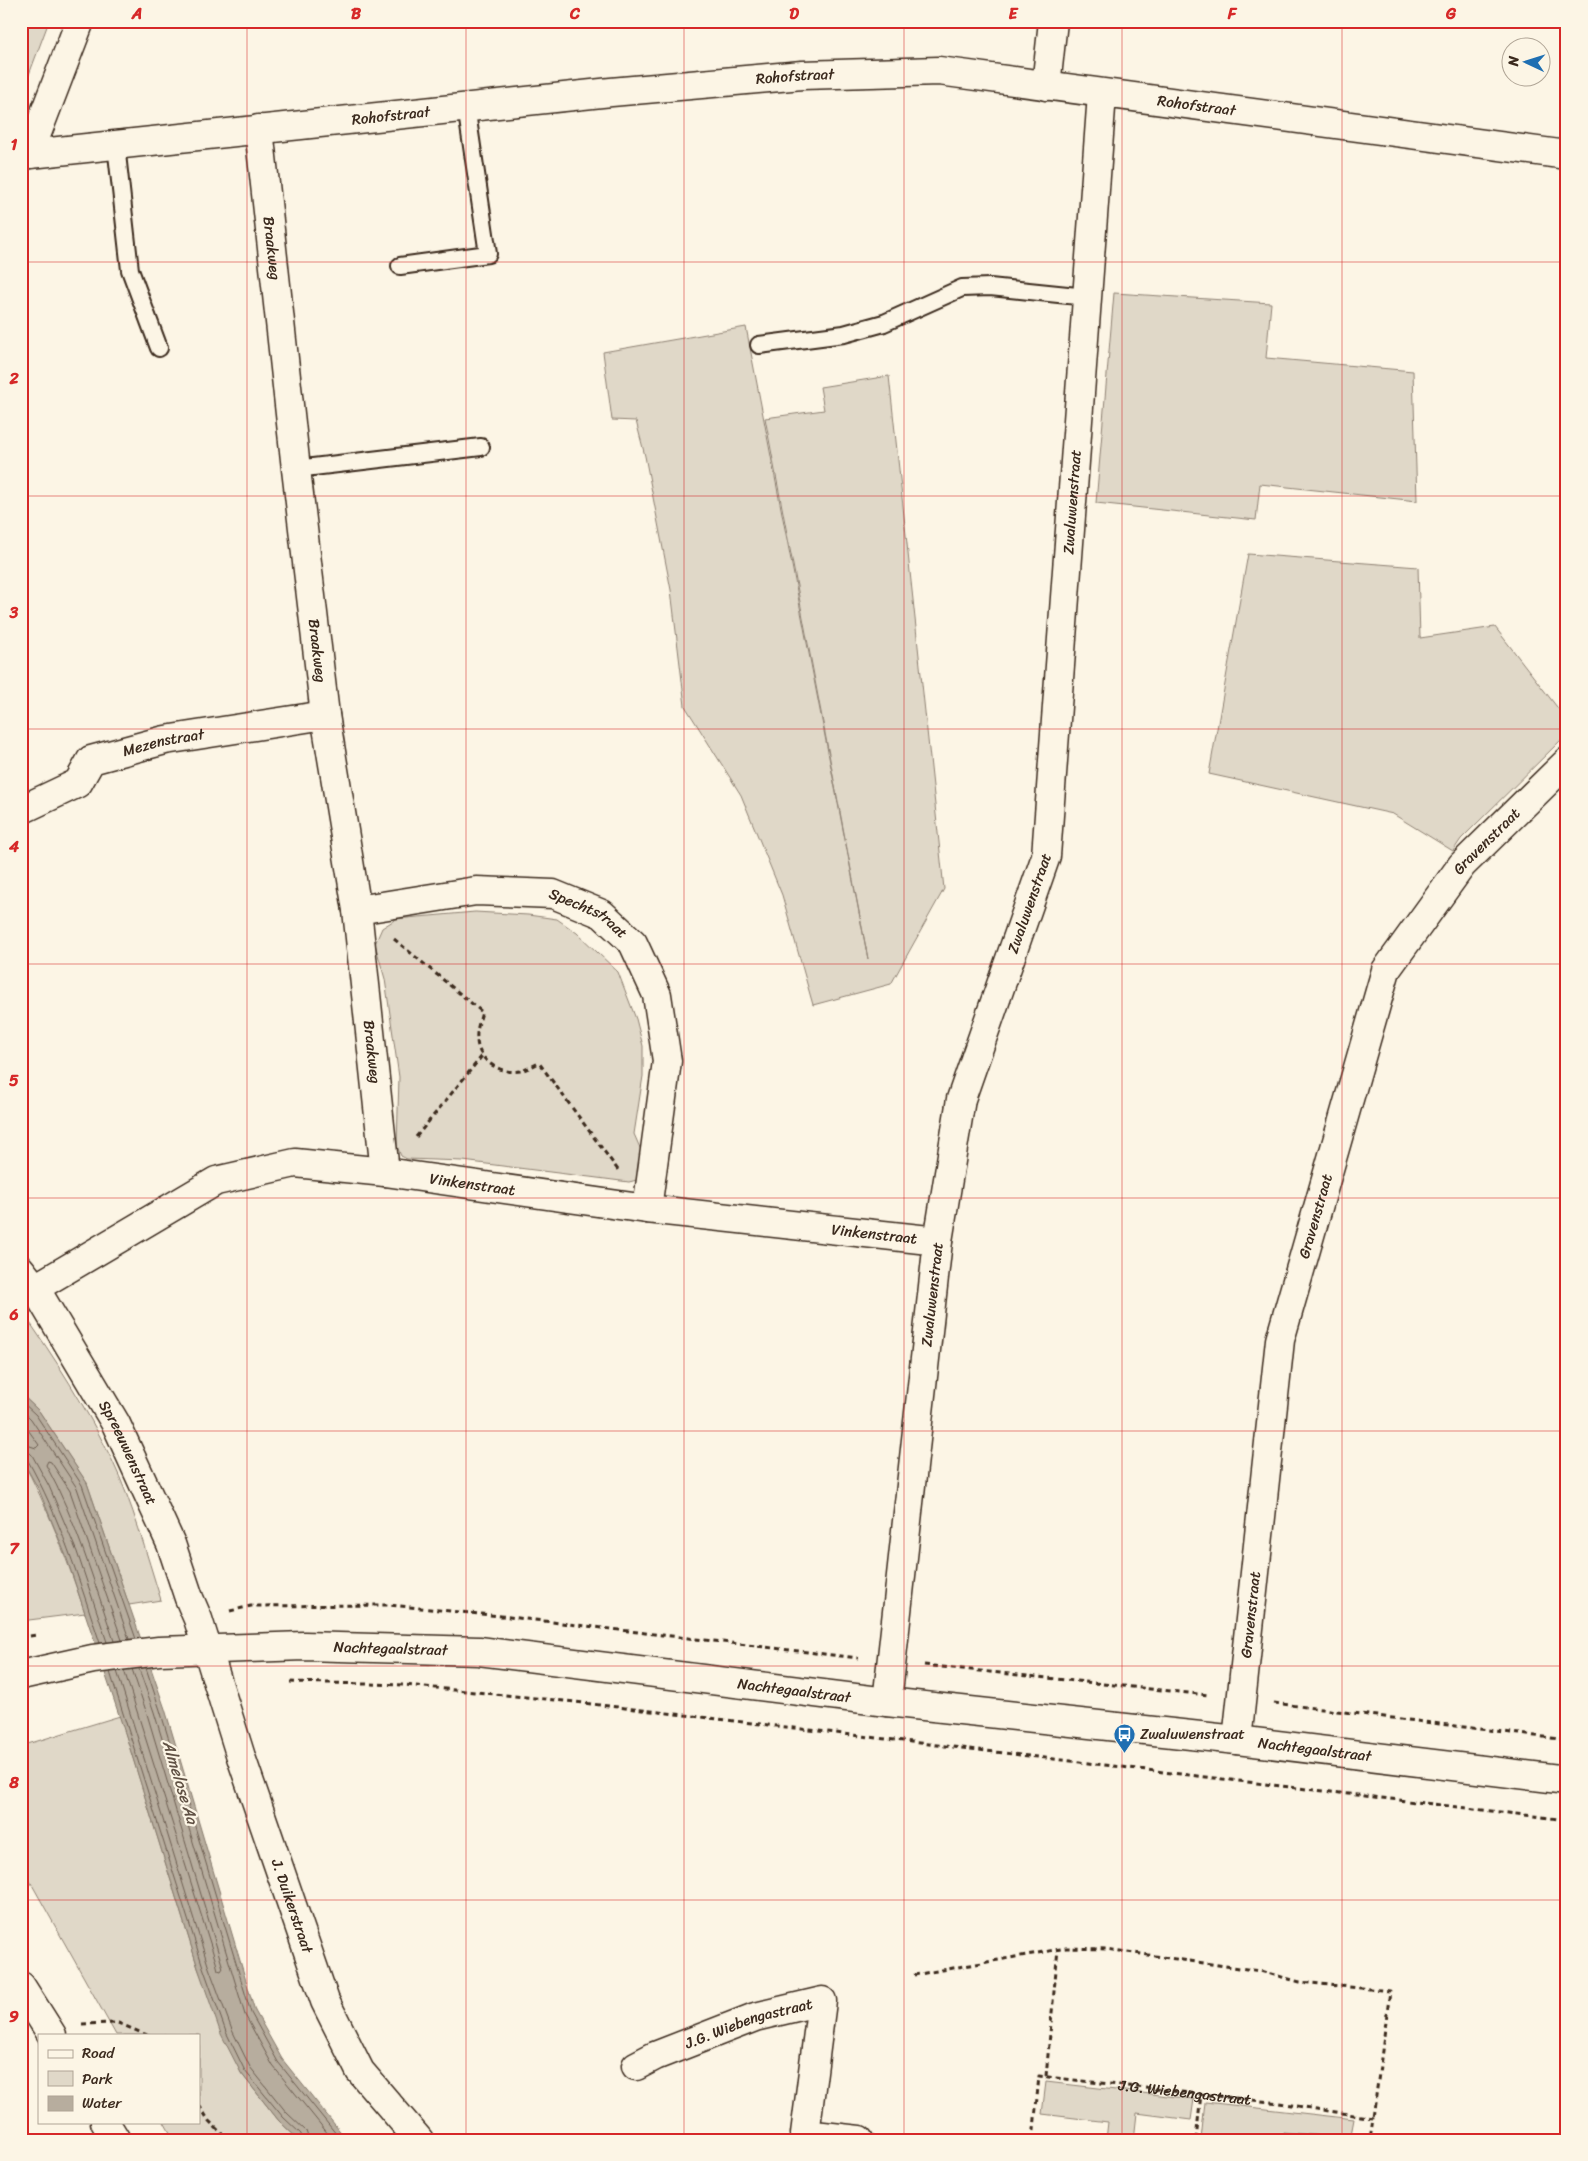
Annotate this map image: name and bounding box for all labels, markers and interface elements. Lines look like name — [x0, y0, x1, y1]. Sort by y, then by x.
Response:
text: A — [131, 0, 142, 28]
text: B — [351, 0, 362, 28]
text: C — [569, 0, 581, 28]
text: D — [789, 0, 799, 28]
text: E — [1009, 0, 1019, 28]
text: F — [1227, 0, 1238, 28]
text: G — [1445, 0, 1457, 28]
north arrow — [1500, 38, 1550, 88]
text: N — [1501, 55, 1526, 68]
street label: Rohofstraat — [755, 61, 836, 92]
street label: Rohofstraat — [1156, 87, 1238, 124]
street label: Rohofstraat — [350, 98, 432, 133]
text: 1 — [11, 130, 18, 159]
street label: Braakweg — [256, 215, 288, 282]
text: 2 — [8, 364, 19, 393]
street label: Zwaluwenstraat — [1055, 448, 1089, 555]
text: 3 — [9, 598, 19, 627]
street label: Braakweg — [301, 618, 334, 684]
street label: Mezenstraat — [120, 721, 207, 764]
street label: Gravenstraat — [1446, 801, 1527, 880]
text: 4 — [8, 832, 19, 861]
street label: Zwaluwenstraat — [1000, 849, 1059, 957]
street label: Spechtstraat — [545, 881, 634, 945]
street label: Braakweg — [356, 1019, 389, 1085]
text: 5 — [9, 1066, 19, 1095]
street label: Vinkenstraat — [428, 1165, 517, 1203]
street label: Gravenstraat — [1291, 1170, 1340, 1262]
street label: Vinkenstraat — [830, 1216, 919, 1252]
street label: Zwaluwenstraat — [913, 1241, 951, 1348]
text: 6 — [8, 1300, 19, 1329]
street label: Spreeuwenstraat — [92, 1395, 165, 1510]
text: 7 — [9, 1534, 20, 1563]
street label: Gravenstraat — [1233, 1570, 1268, 1659]
street label: Nachtegaalstraat — [333, 1634, 449, 1663]
street label: Nachtegaalstraat — [736, 1670, 853, 1710]
place label: Zwaluwenstraat — [1140, 1721, 1245, 1747]
bus stop icon: Zwaluwenstraat — [1112, 1722, 1136, 1753]
street label: Nachtegaalstraat — [1257, 1730, 1374, 1769]
water label: Almelose Aa — [154, 1736, 208, 1829]
text: 8 — [8, 1768, 19, 1797]
street label: J. Duikerstraat — [264, 1854, 321, 1957]
street label: J.G. Wiebengastraat — [680, 1991, 816, 2057]
text: 9 — [9, 2002, 19, 2031]
legend — [38, 2034, 200, 2124]
text: Road — [82, 2040, 115, 2066]
text: Park — [82, 2066, 113, 2092]
street label: J.G. Wiebengastraat — [1116, 2072, 1253, 2113]
text: Water — [82, 2090, 122, 2116]

